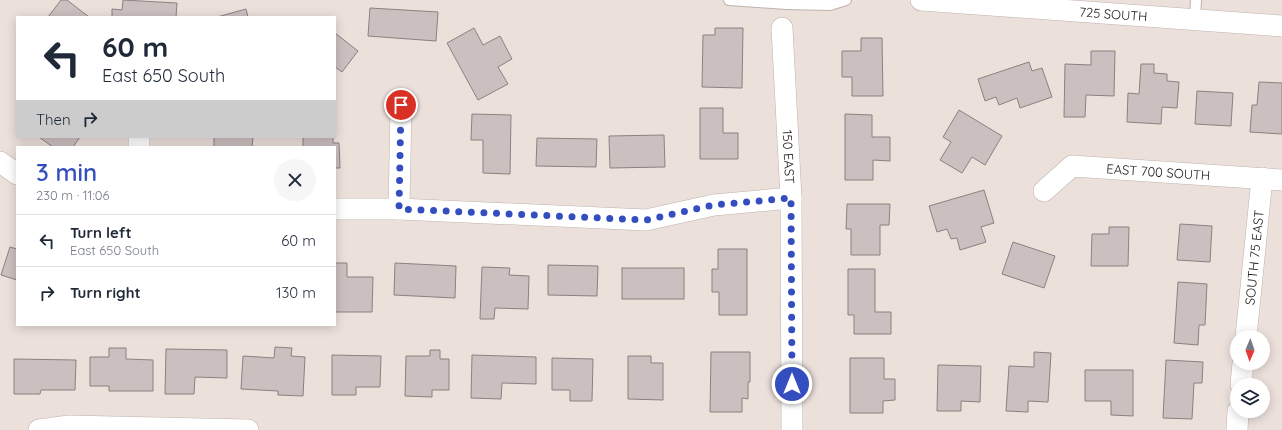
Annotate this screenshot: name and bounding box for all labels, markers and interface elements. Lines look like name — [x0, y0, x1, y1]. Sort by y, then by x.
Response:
street label: 725 SOUTH — [1079, 3, 1148, 24]
text: 60 m — [102, 29, 168, 64]
icon: left — [36, 32, 88, 84]
text: East 650 South — [102, 64, 225, 87]
pin — [384, 88, 418, 122]
icon: arrive — [390, 94, 412, 116]
icon: right — [79, 108, 101, 130]
text: Then — [36, 110, 71, 129]
street label: 150 EAST — [779, 129, 798, 184]
text: 3 min — [36, 157, 97, 187]
button: close — [274, 159, 316, 201]
street label: EAST 700 SOUTH — [1106, 160, 1211, 183]
text: 230 m · 11:06 — [36, 187, 110, 203]
street label: SOUTH 75 EAST — [1241, 209, 1267, 306]
text: Turn left — [70, 223, 132, 242]
icon: left — [36, 230, 58, 252]
text: 60 m — [281, 231, 316, 250]
text: East 650 South — [70, 242, 159, 258]
icon: right — [36, 282, 58, 304]
text: Turn right — [70, 283, 141, 302]
text: 130 m — [276, 283, 316, 302]
north arrow — [1230, 330, 1270, 370]
map controls — [1230, 330, 1270, 418]
position arrow — [771, 363, 813, 405]
button: layers — [1230, 378, 1270, 418]

